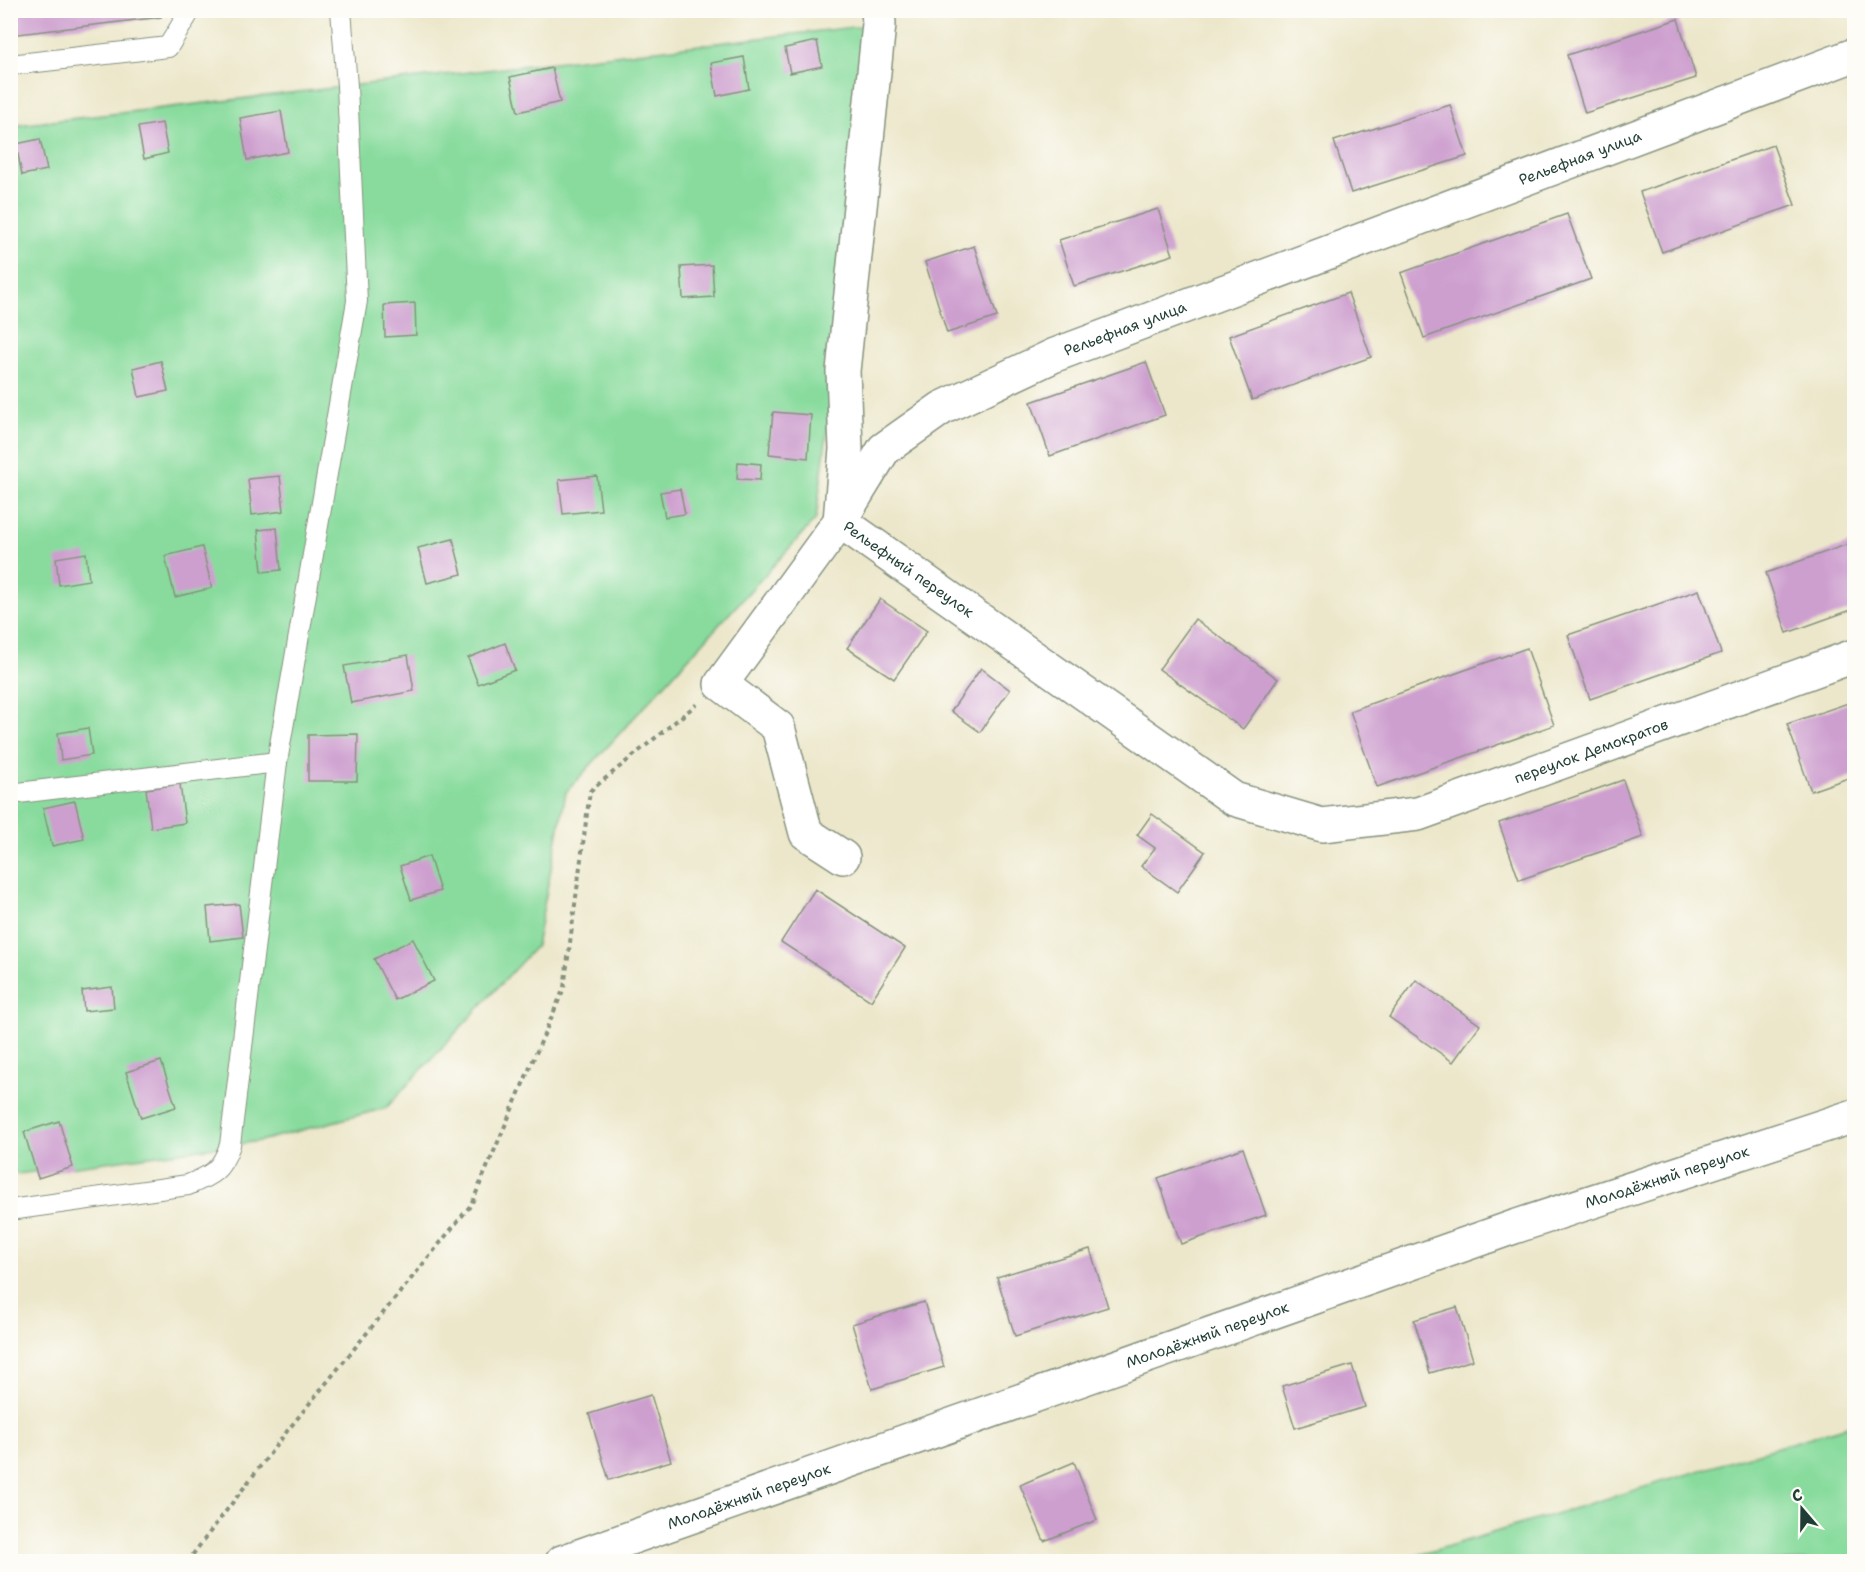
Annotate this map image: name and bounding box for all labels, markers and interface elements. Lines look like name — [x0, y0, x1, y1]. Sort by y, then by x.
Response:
street label: Рельефная улица — [1516, 126, 1645, 190]
street label: Рельефная улица — [1061, 296, 1190, 361]
street label: Рельефный переулок — [839, 516, 978, 622]
street label: переулок Демократов — [1511, 714, 1671, 788]
street label: Молодёжный переулок — [1582, 1141, 1752, 1213]
street label: Молодёжный переулок — [1123, 1297, 1292, 1373]
street label: Молодёжный переулок — [664, 1458, 833, 1534]
north arrow — [1772, 1479, 1832, 1539]
text: С — [1789, 1484, 1805, 1507]

